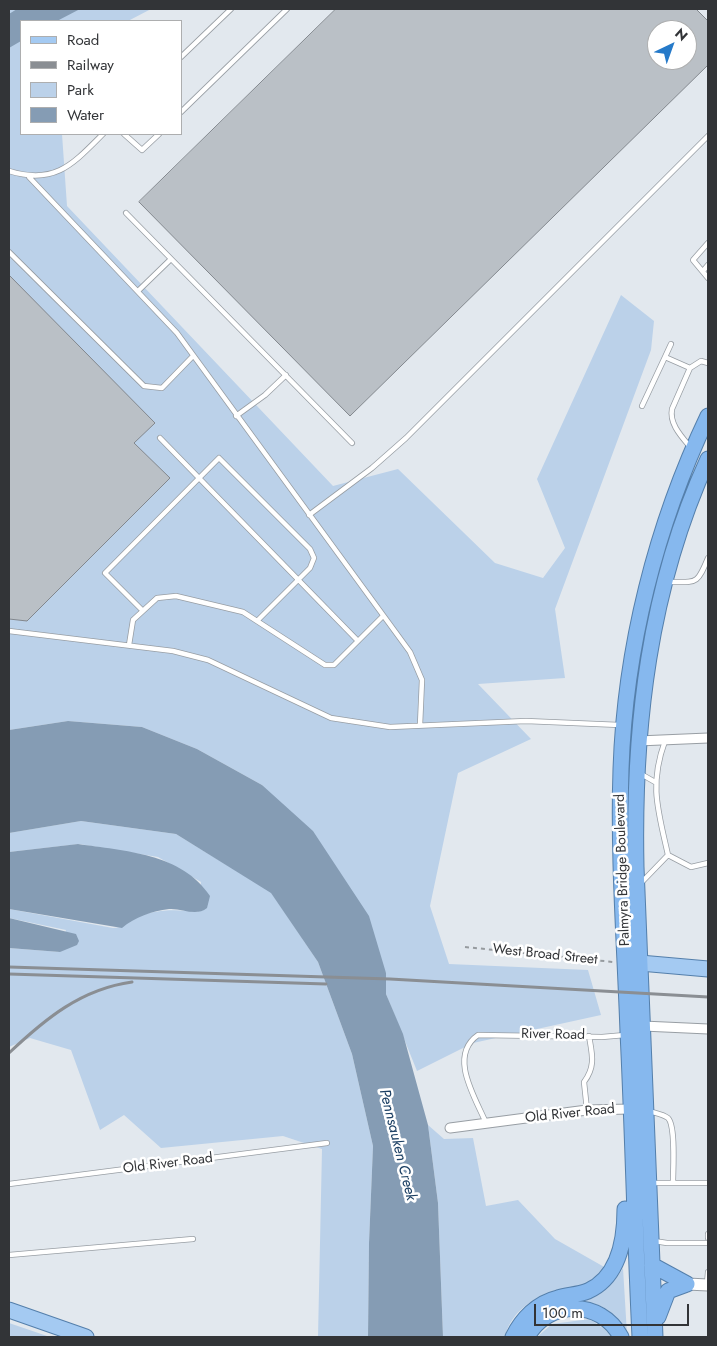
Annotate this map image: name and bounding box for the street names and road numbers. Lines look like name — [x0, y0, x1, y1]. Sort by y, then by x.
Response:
street label: Palmyra Bridge Boulevard — [612, 794, 634, 946]
street label: West Broad Street — [492, 941, 598, 969]
street label: River Road — [521, 1026, 585, 1044]
street label: Old River Road — [524, 1101, 616, 1127]
street label: Old River Road — [122, 1150, 214, 1178]

